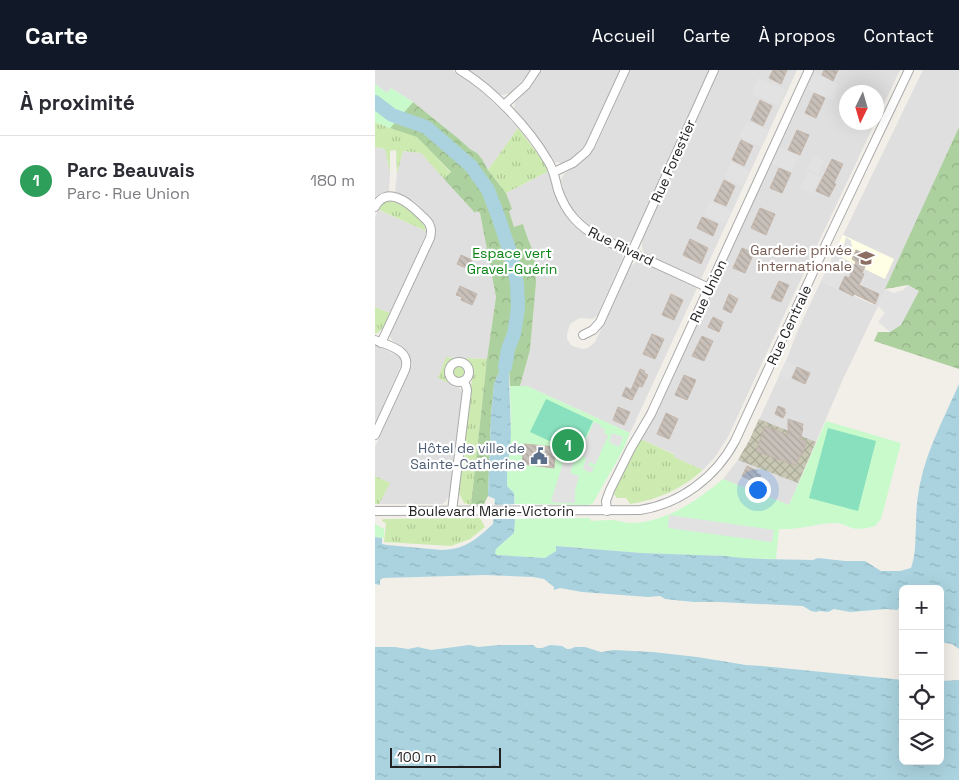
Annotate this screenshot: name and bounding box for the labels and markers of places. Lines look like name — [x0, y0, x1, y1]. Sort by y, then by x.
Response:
place label: Garderie privée internationale — [750, 241, 852, 275]
school or university icon: Garderie privée internationale — [856, 248, 876, 268]
pin: 1 — [552, 426, 584, 464]
place label: Hôtel de ville de Sainte-Catherine — [410, 439, 525, 473]
public building icon: Hôtel de ville de Sainte-Catherine — [529, 446, 549, 466]

